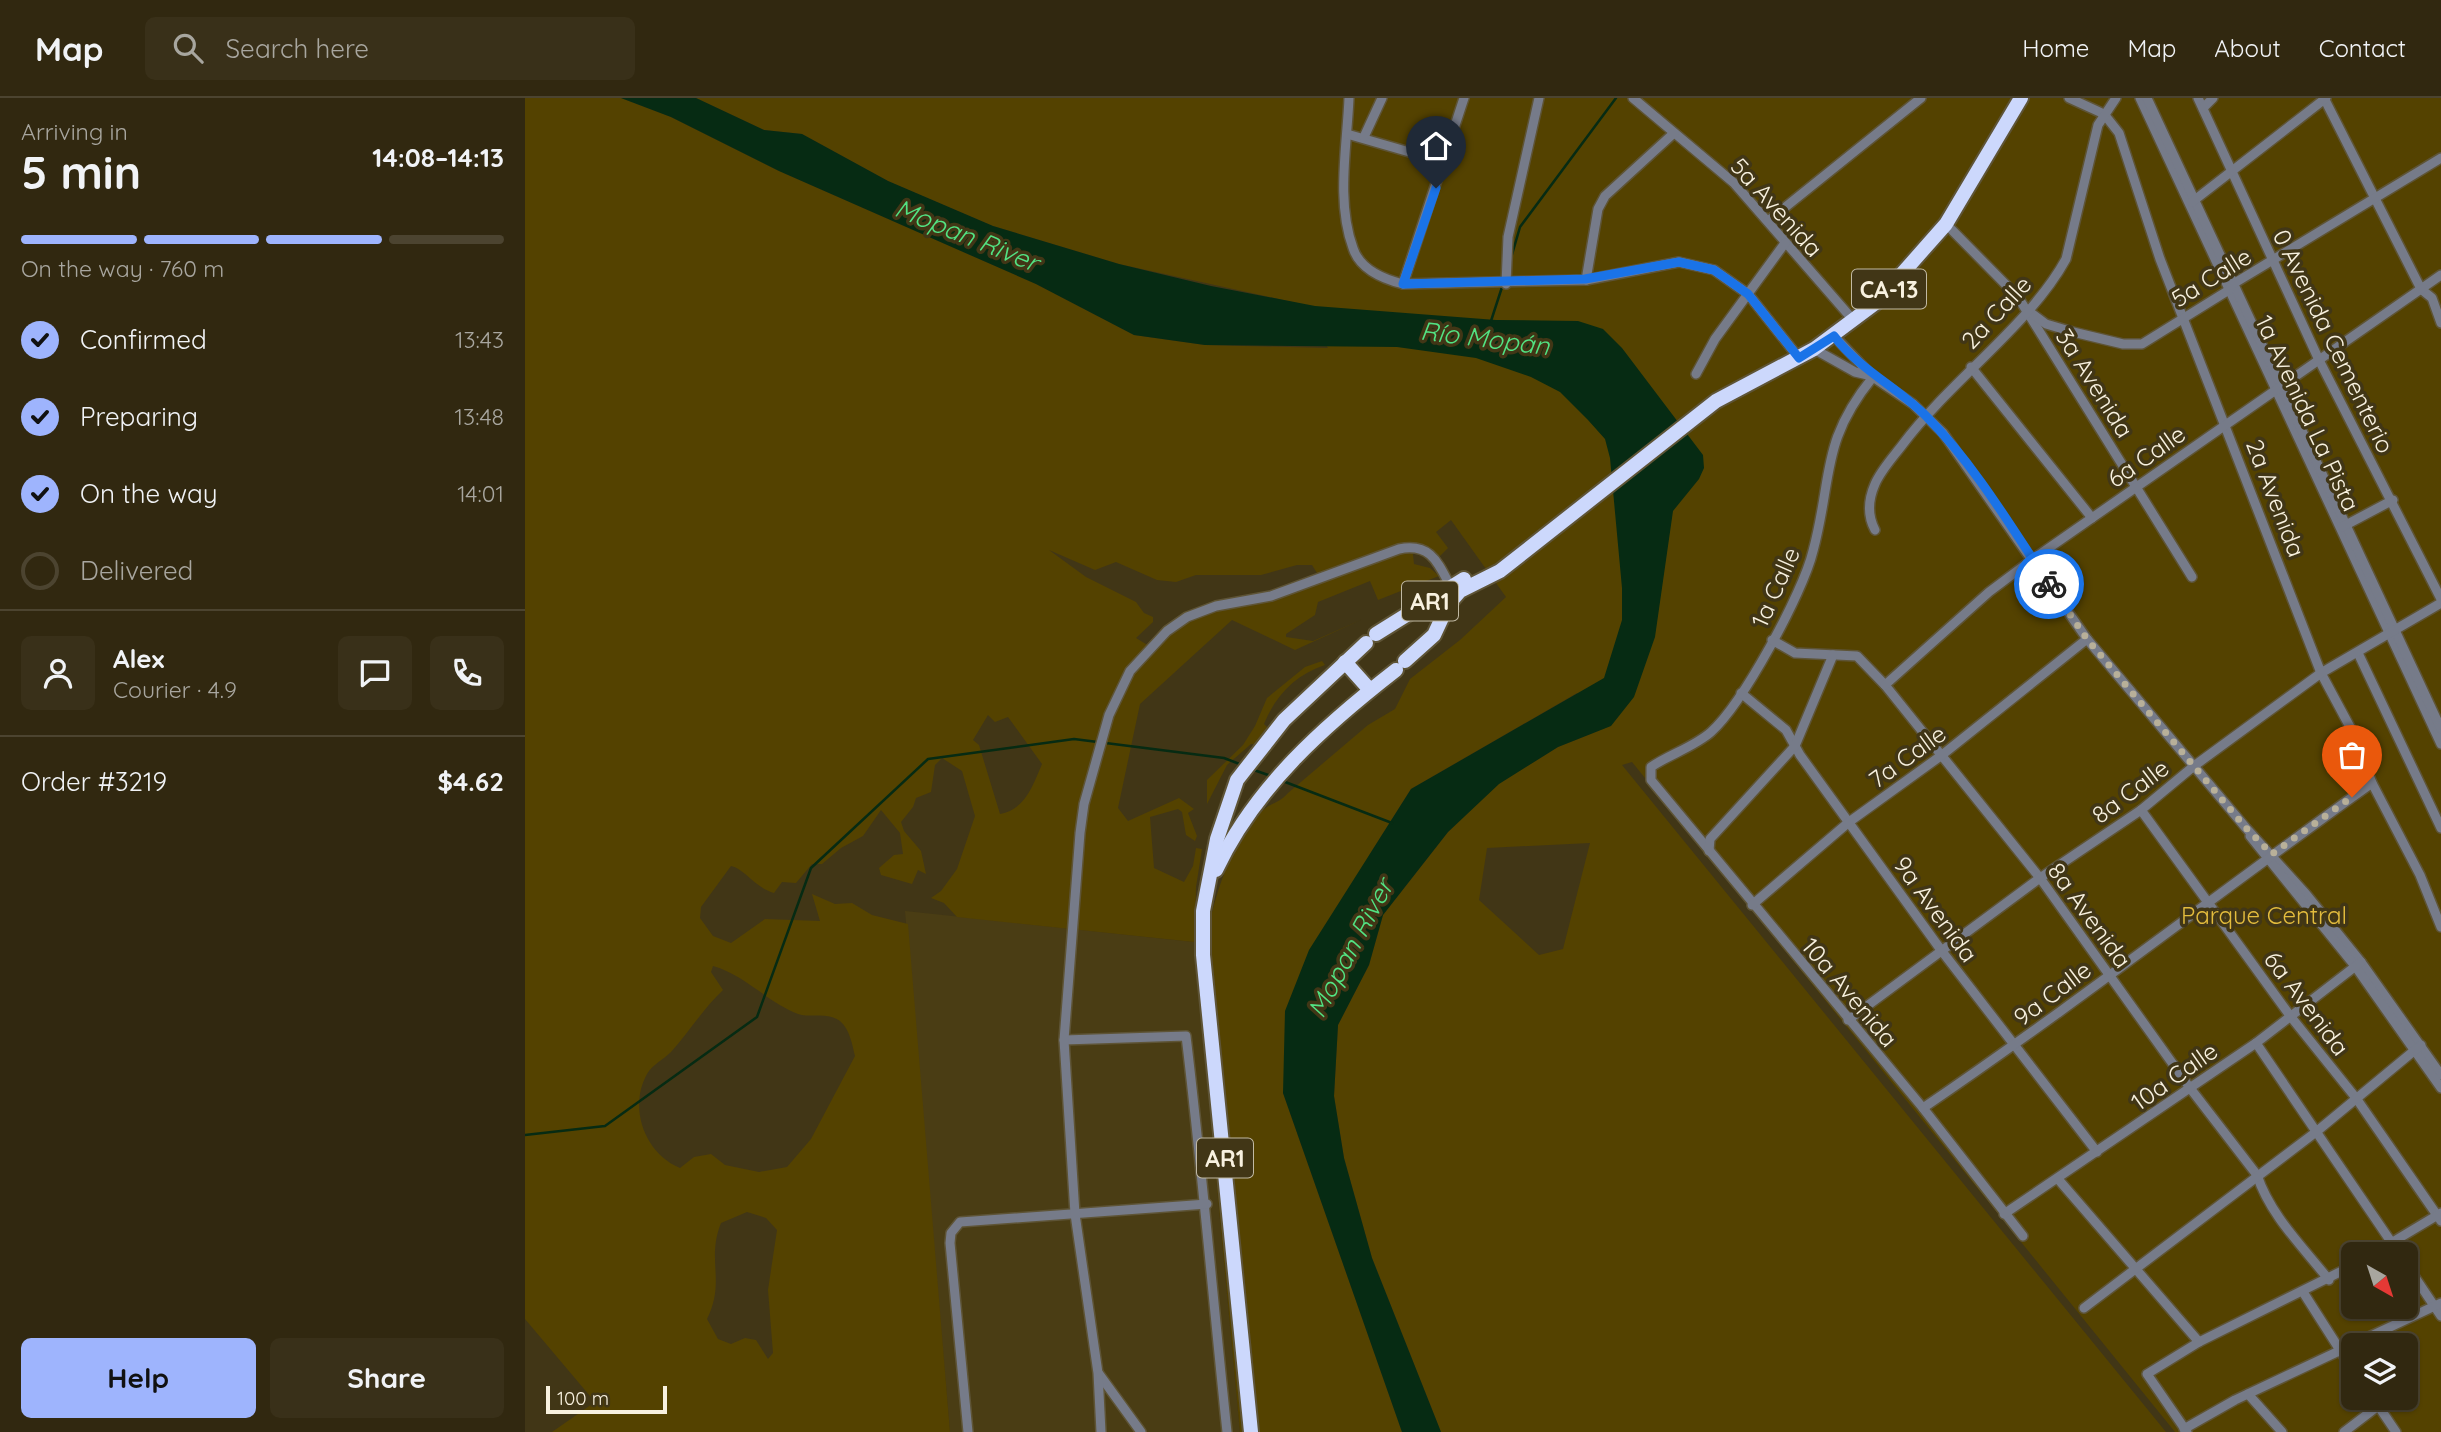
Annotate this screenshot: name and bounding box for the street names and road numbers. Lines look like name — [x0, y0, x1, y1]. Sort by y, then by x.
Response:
street label: 5a Avenida — [1725, 151, 1829, 263]
street label: 0 Avenida Cementerio — [2267, 224, 2401, 458]
street label: 5a Calle — [2165, 241, 2257, 313]
street label: 2a Calle — [1955, 269, 2037, 355]
road number: CA-13 — [1852, 270, 1926, 308]
street label: 1a Avenida La Pista — [2249, 310, 2367, 516]
street label: 3a Avenida — [2050, 323, 2140, 443]
street label: 6a Calle — [2101, 418, 2191, 494]
street label: 2a Avenida — [2240, 435, 2312, 561]
street label: 1a Calle — [1744, 542, 1806, 632]
road number: AR1 — [1402, 582, 1458, 621]
street label: 7a Calle — [1863, 718, 1951, 794]
street label: 8a Calle — [2086, 752, 2174, 830]
street label: 9a Avenida — [1888, 850, 1984, 968]
street label: 8a Avenida — [2042, 856, 2138, 974]
street label: 10a Avenida — [1796, 931, 1904, 1053]
street label: 6a Avenida — [2258, 945, 2356, 1061]
street label: 9a Calle — [2007, 954, 2097, 1032]
street label: 10a Calle — [2125, 1035, 2223, 1117]
road number: AR1 — [1197, 1138, 1253, 1177]

